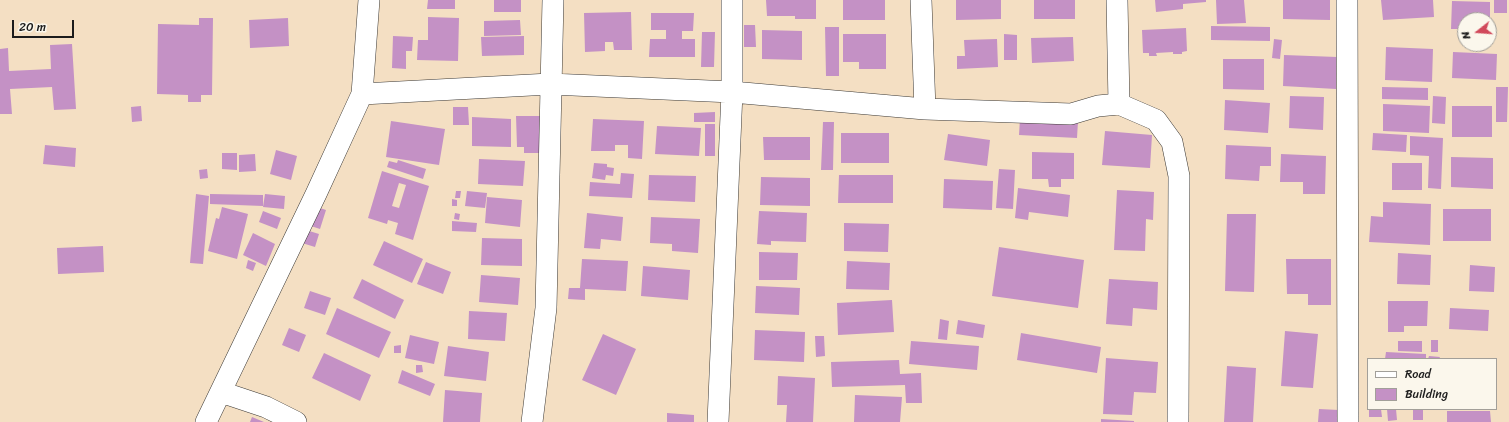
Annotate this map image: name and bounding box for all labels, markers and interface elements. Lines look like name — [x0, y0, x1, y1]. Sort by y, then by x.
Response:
scale bar — [14, 12, 76, 38]
north arrow — [1457, 12, 1497, 52]
text: 20 m — [19, 16, 46, 38]
text: N — [1456, 29, 1476, 42]
legend — [1367, 358, 1497, 410]
text: Road — [1405, 363, 1431, 385]
text: Building — [1405, 383, 1448, 405]

